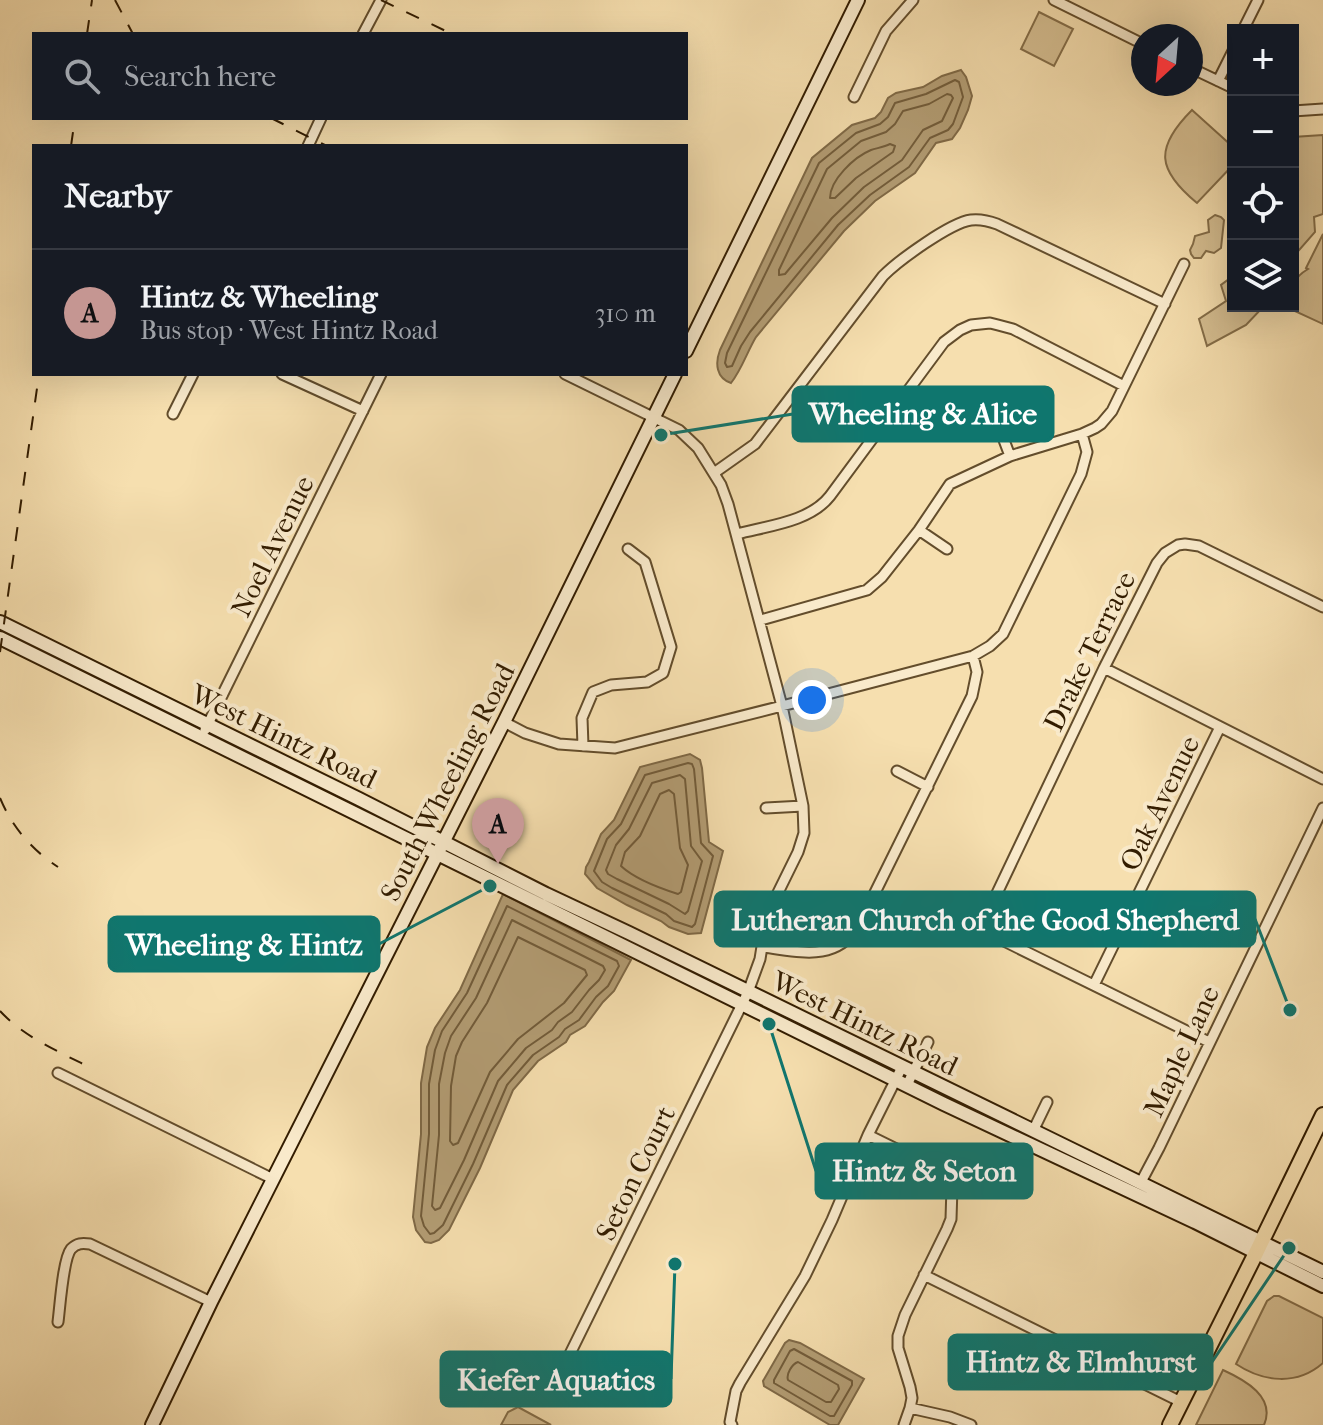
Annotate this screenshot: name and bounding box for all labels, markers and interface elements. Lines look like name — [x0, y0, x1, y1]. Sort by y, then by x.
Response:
north arrow — [1131, 24, 1203, 96]
map controls — [1227, 24, 1299, 312]
button: + — [1227, 24, 1299, 96]
search box — [32, 32, 688, 120]
icon: search — [60, 54, 104, 98]
text: Search here — [124, 59, 276, 94]
button: − — [1227, 96, 1299, 168]
button: locate — [1227, 168, 1299, 240]
text: Nearby — [64, 176, 171, 216]
button: layers — [1227, 240, 1299, 312]
text: Hintz & Wheeling — [140, 280, 378, 315]
text: A — [82, 298, 98, 329]
text: 310 m — [595, 298, 656, 329]
text: Bus stop · West Hintz Road — [140, 315, 438, 346]
callout: Wheeling & Alice — [793, 387, 1053, 441]
text: Wheeling & Alice — [807, 397, 1037, 432]
street label: Noel Avenue — [224, 470, 321, 622]
street label: Drake Terrace — [1037, 566, 1142, 736]
street label: South Wheeling Road — [373, 657, 522, 906]
street label: West Hintz Road — [184, 677, 383, 796]
your location — [792, 680, 832, 720]
street label: Oak Avenue — [1113, 730, 1206, 876]
pin: A — [472, 798, 524, 864]
callout: Lutheran Church of the Good Shepherd — [715, 892, 1255, 946]
text: Lutheran Church of the Good Shepherd — [731, 903, 1241, 938]
callout: Wheeling & Hintz — [109, 917, 379, 971]
text: Wheeling & Hintz — [123, 928, 364, 963]
street label: West Hintz Road — [765, 964, 964, 1083]
street label: Maple Lane — [1137, 980, 1226, 1122]
street label: Seton Court — [589, 1101, 682, 1246]
callout: Hintz & Seton — [816, 1144, 1032, 1198]
text: Hintz & Seton — [832, 1154, 1017, 1189]
callout: Hintz & Elmhurst — [949, 1335, 1212, 1389]
text: Hintz & Elmhurst — [966, 1345, 1197, 1380]
callout: Kiefer Aquatics — [441, 1352, 671, 1406]
text: Kiefer Aquatics — [457, 1363, 655, 1398]

